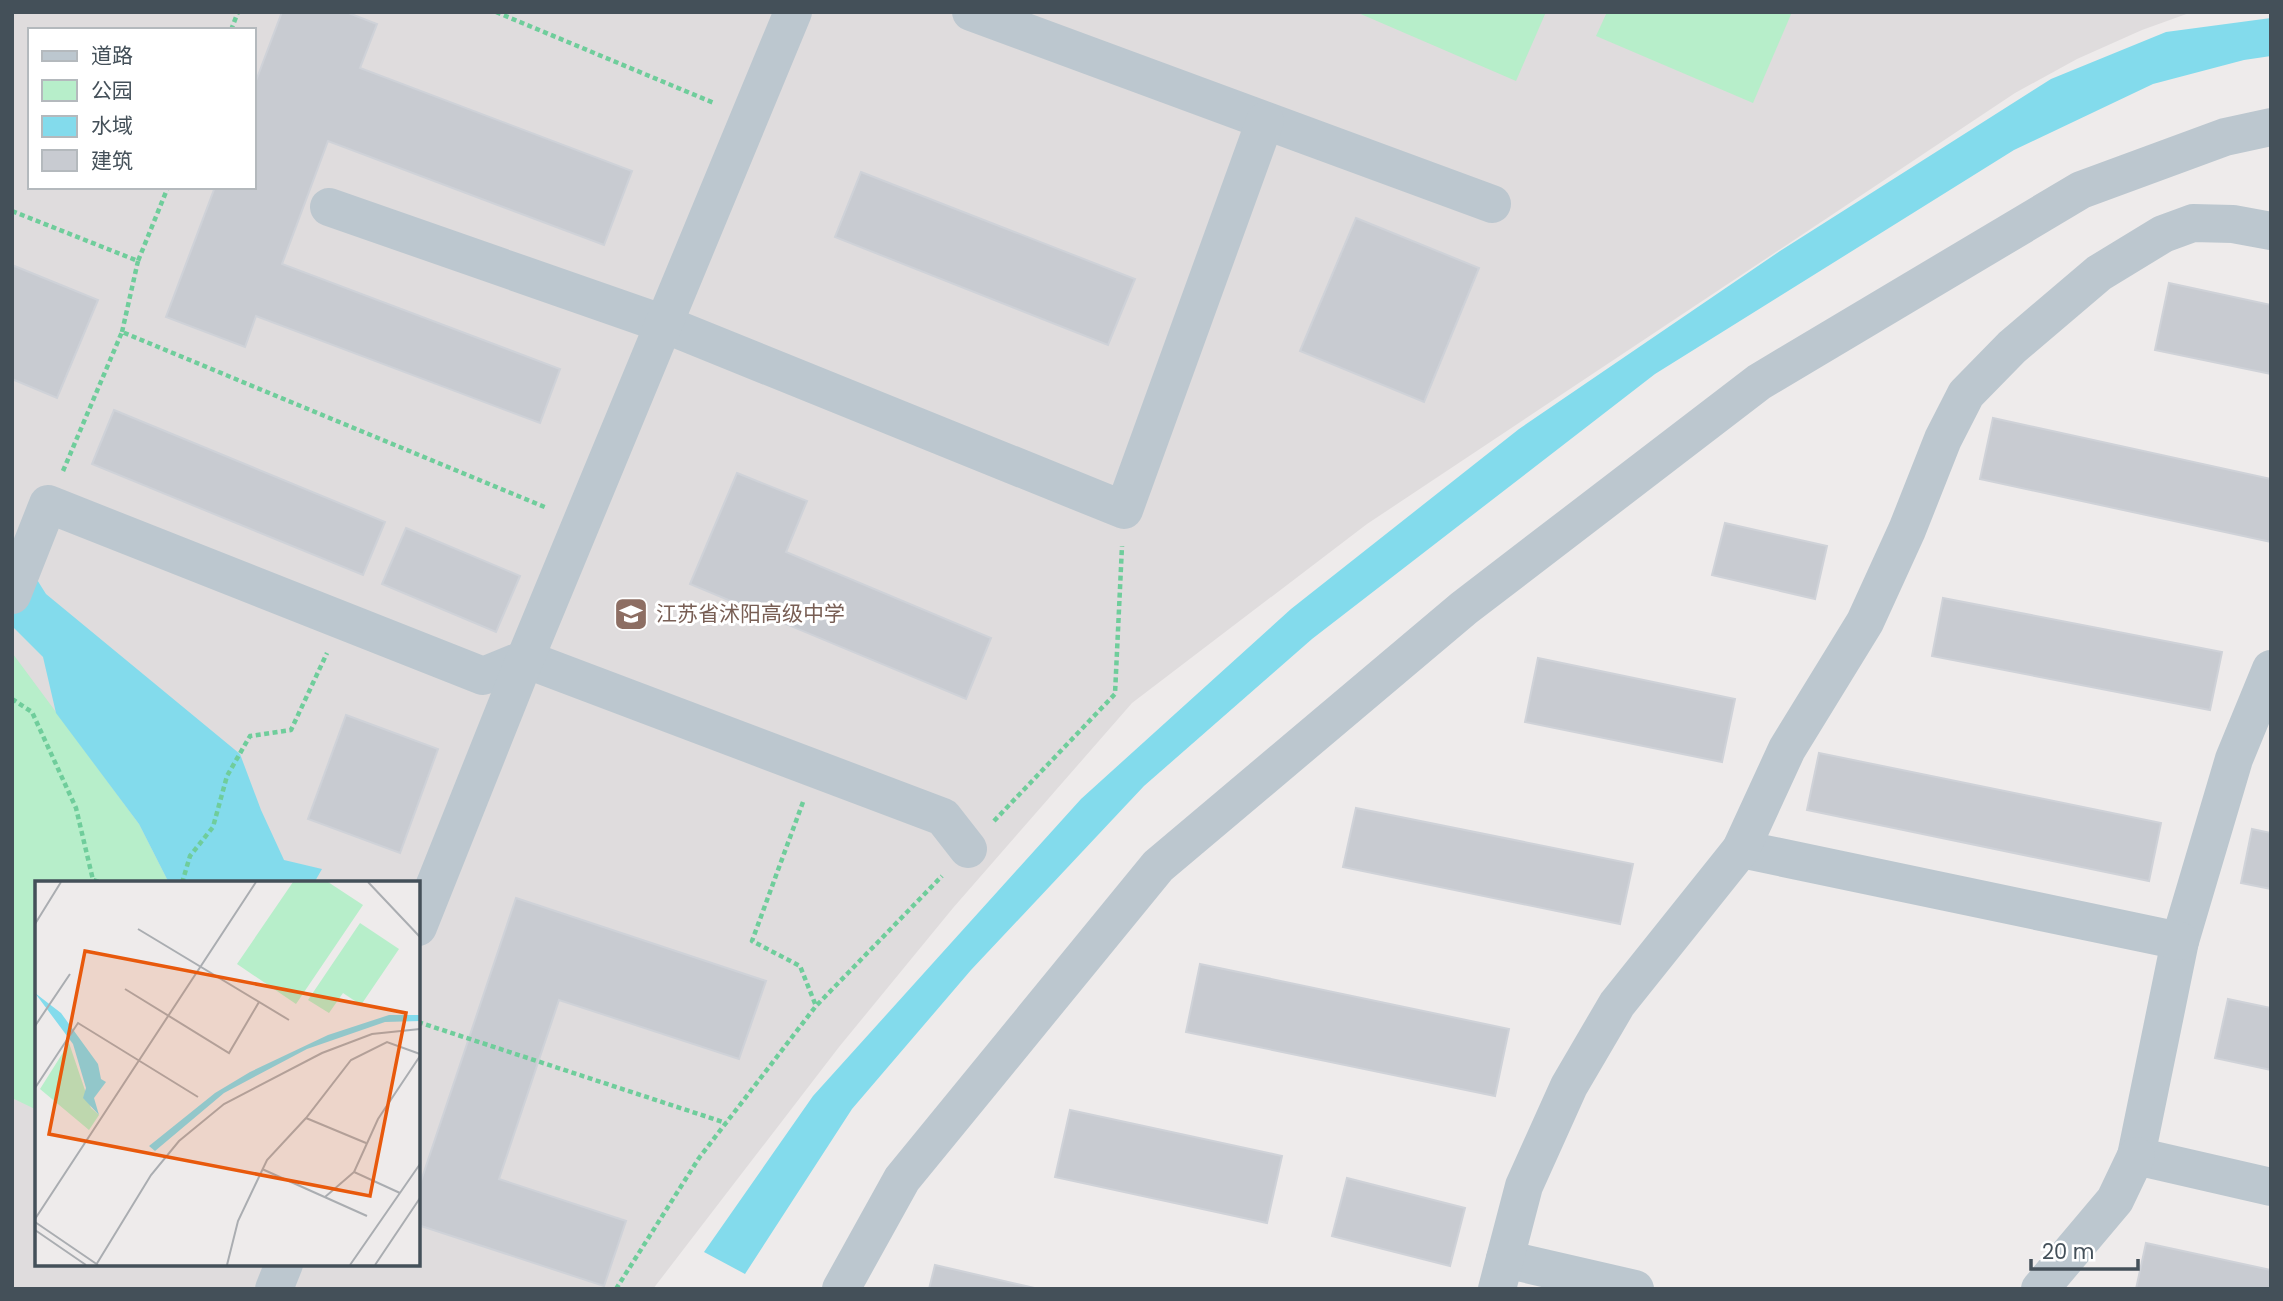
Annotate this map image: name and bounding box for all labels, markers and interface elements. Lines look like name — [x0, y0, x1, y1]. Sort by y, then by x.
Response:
legend — [28, 28, 256, 189]
text: 道路 — [91, 41, 133, 70]
text: 公园 — [91, 76, 133, 105]
text: 水域 — [91, 111, 133, 140]
text: 建筑 — [91, 146, 133, 175]
school or university icon: 江苏省沭阳高级中学 — [612, 595, 650, 633]
place label: 江苏省沭阳高级中学 — [656, 599, 845, 628]
inset map — [35, 881, 420, 1266]
scale bar — [2031, 1228, 2138, 1272]
text: 20 m — [2042, 1237, 2095, 1266]

